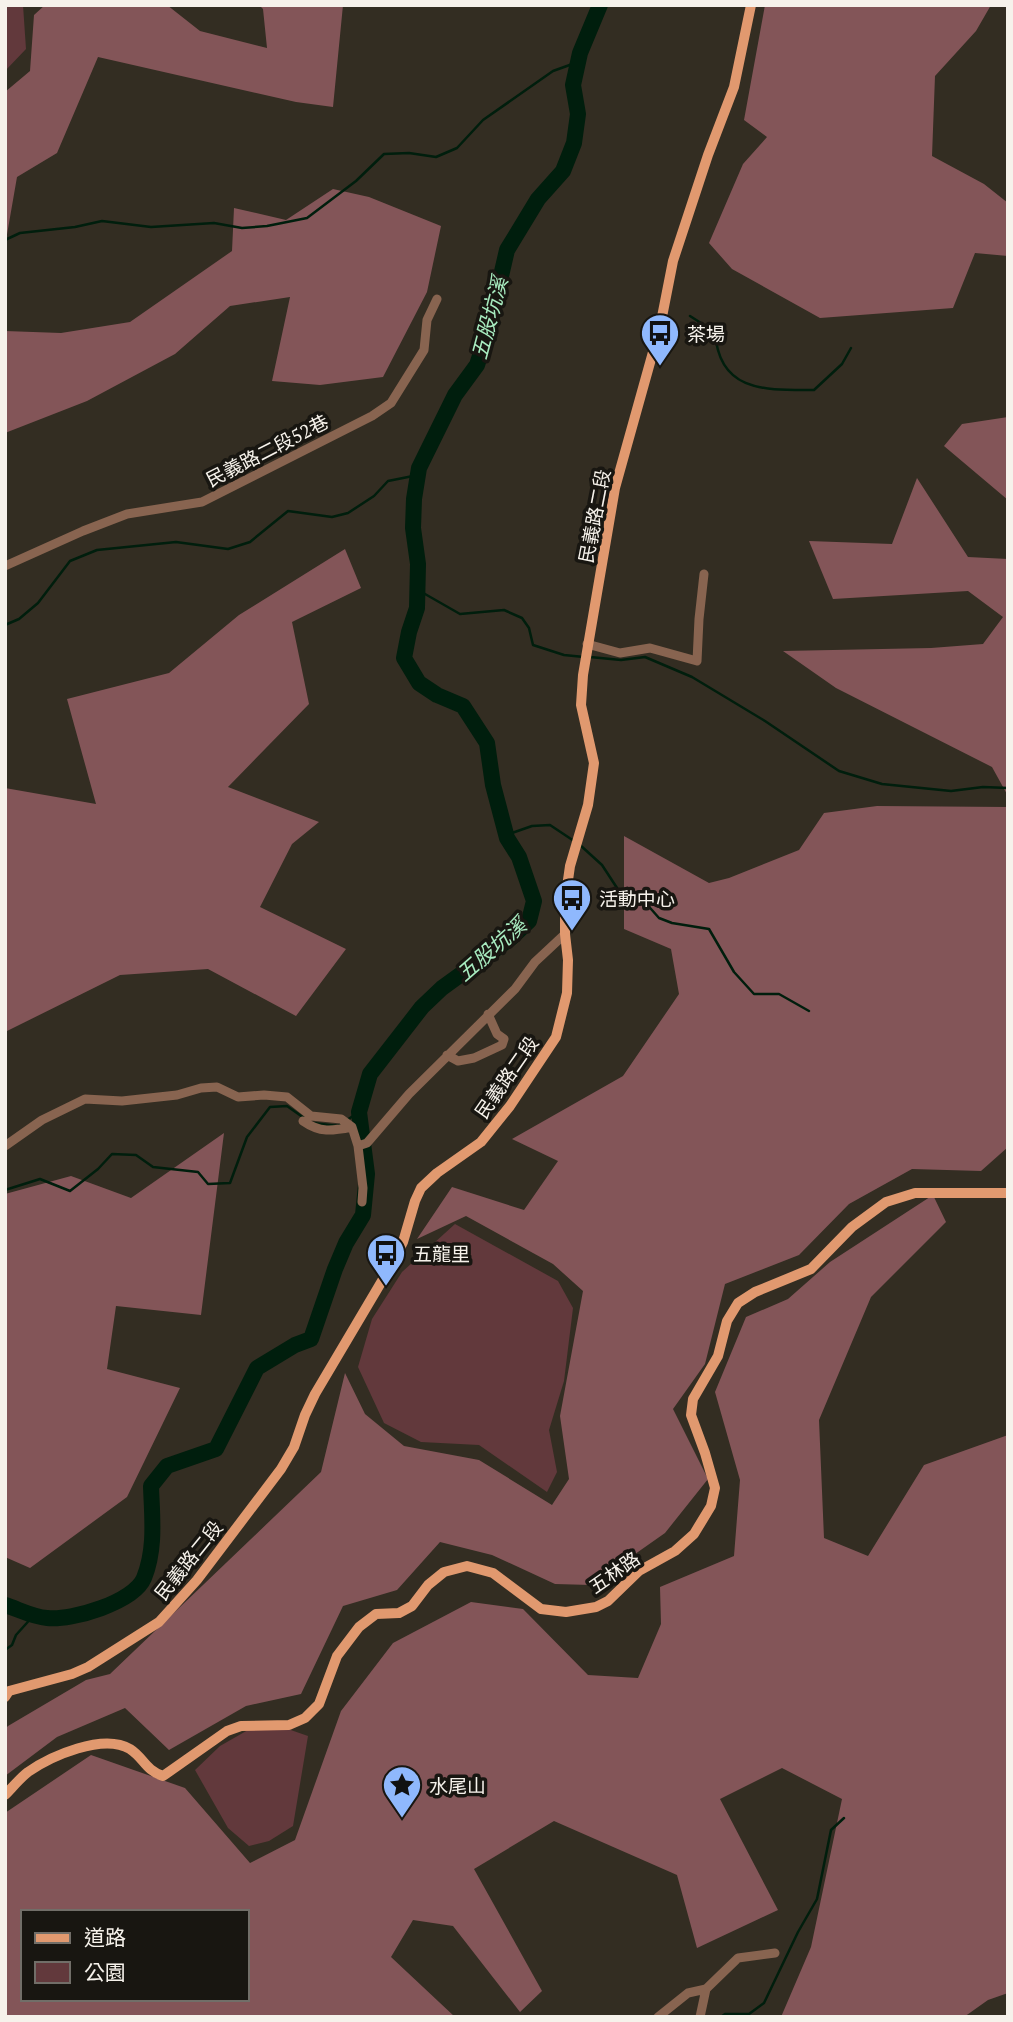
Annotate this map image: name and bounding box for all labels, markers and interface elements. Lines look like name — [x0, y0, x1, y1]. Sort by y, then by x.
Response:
water label: 五股坑溪 — [465, 271, 514, 362]
bus stop icon: 茶場 — [639, 312, 681, 367]
place label: 茶場 — [687, 321, 725, 346]
street label: 民義路二段52巷 — [202, 408, 332, 492]
street label: 民義路二段 — [573, 467, 615, 565]
bus stop icon: 活動中心 — [551, 877, 593, 932]
place label: 活動中心 — [599, 886, 675, 911]
water label: 五股坑溪 — [450, 909, 534, 987]
street label: 民義路二段 — [469, 1031, 543, 1123]
bus stop icon: 五龍里 — [365, 1232, 407, 1287]
place label: 五龍里 — [413, 1241, 470, 1266]
street label: 民義路二段 — [148, 1515, 228, 1605]
street label: 五林路 — [583, 1545, 645, 1599]
place icon: 水尾山 — [381, 1764, 423, 1819]
place label: 水尾山 — [429, 1773, 486, 1798]
legend — [21, 1910, 248, 2001]
text: 道路 — [84, 1923, 126, 1951]
text: 公園 — [84, 1958, 126, 1986]

